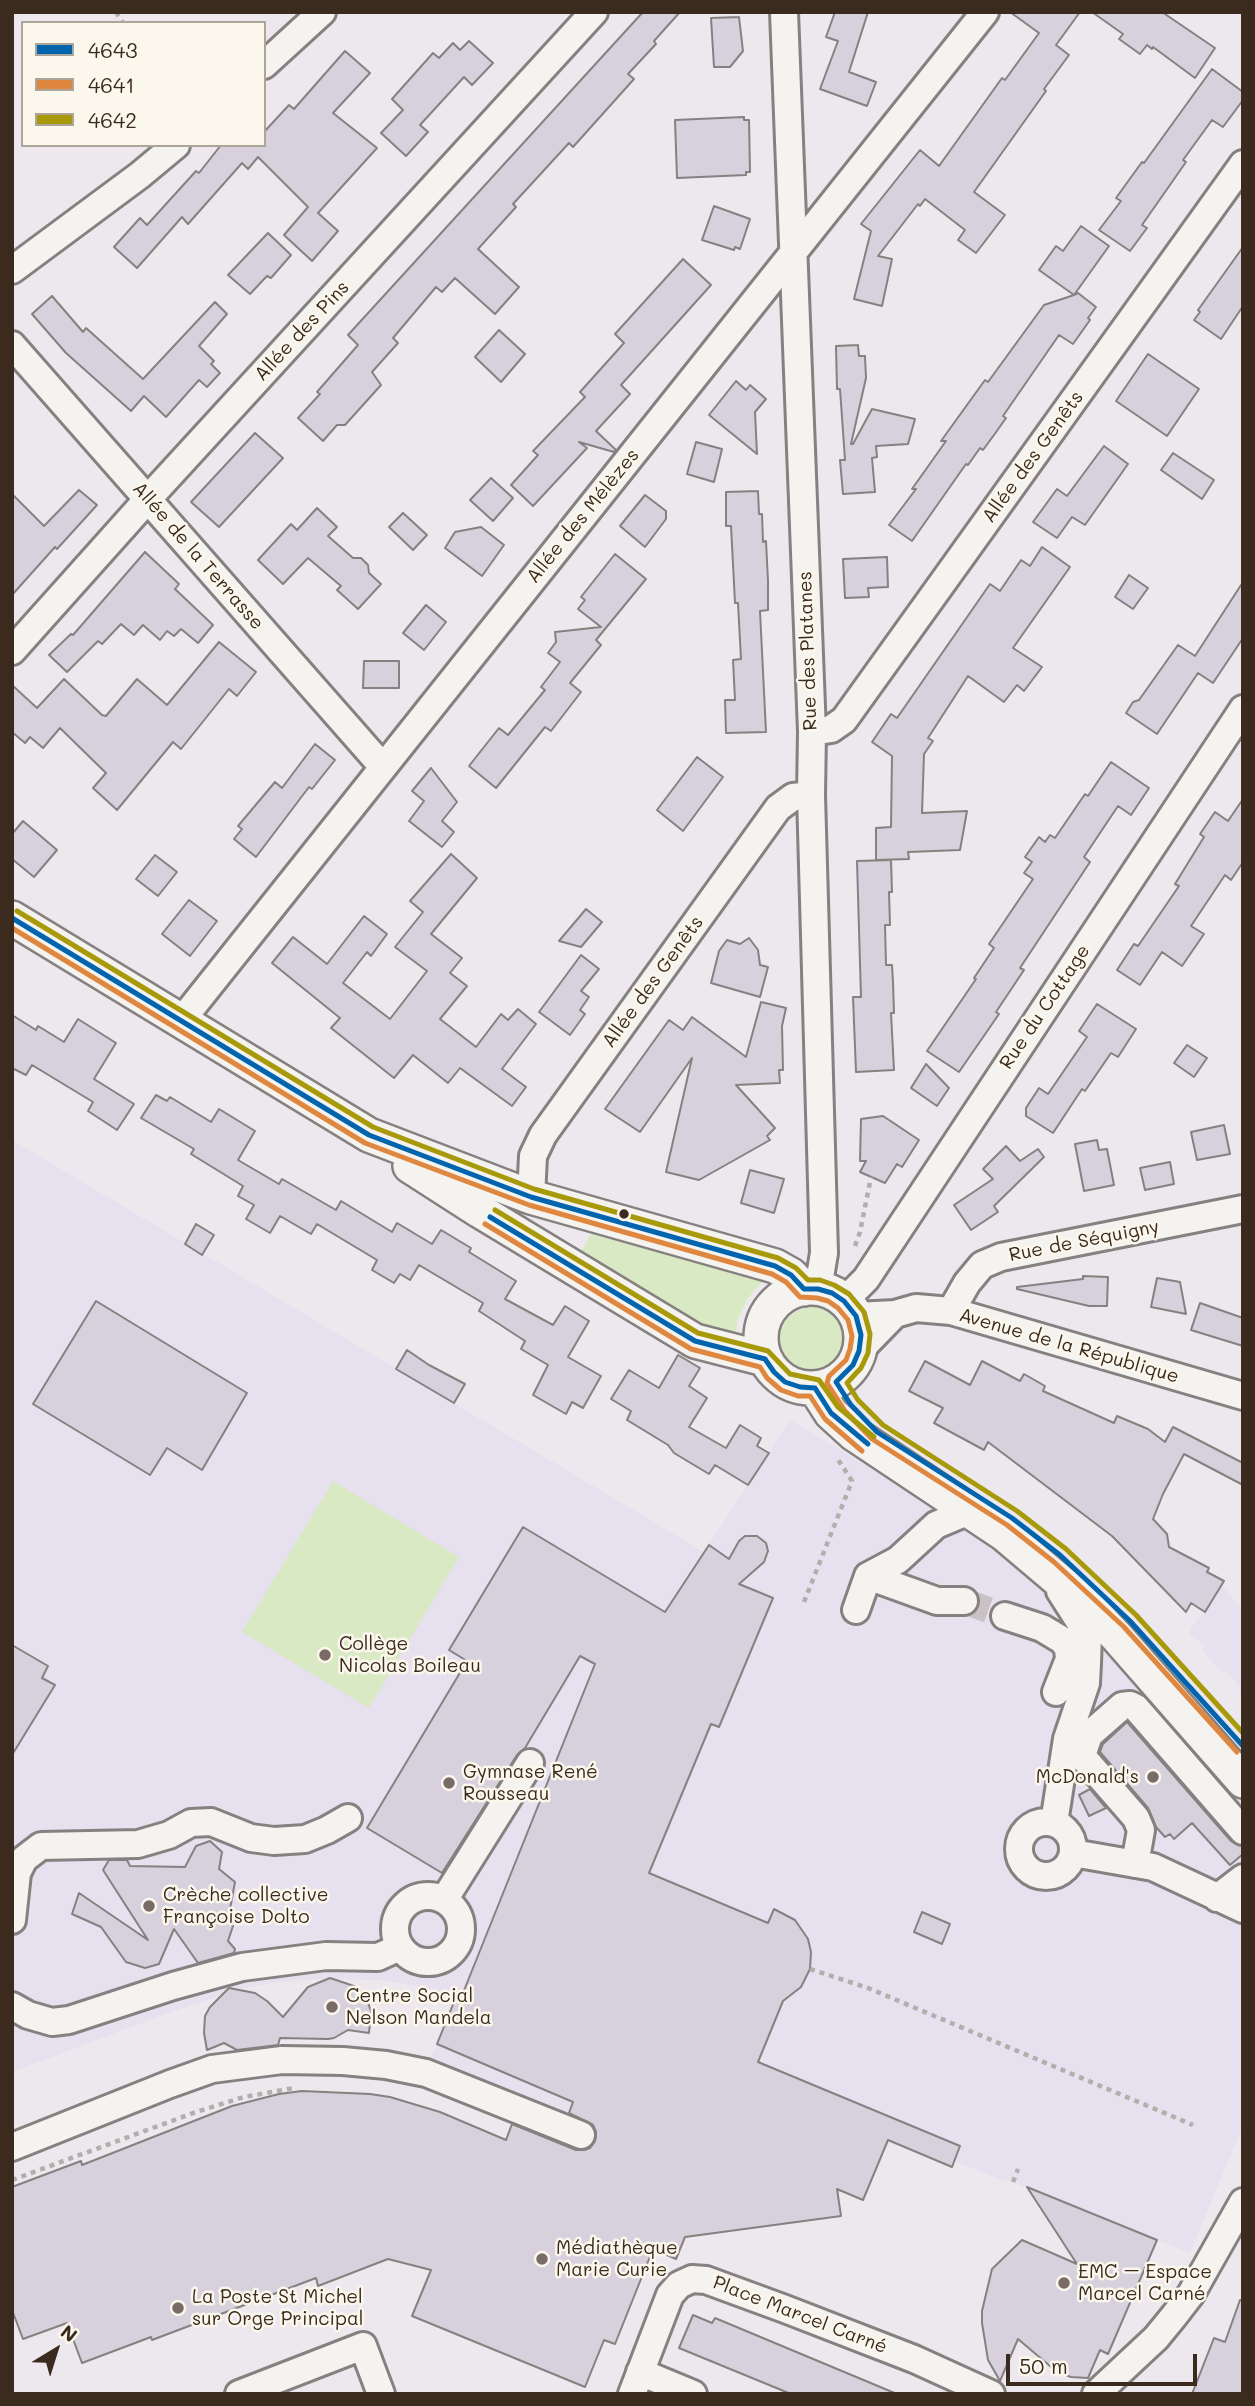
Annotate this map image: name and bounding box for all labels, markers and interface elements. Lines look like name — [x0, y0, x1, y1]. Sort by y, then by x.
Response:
legend — [21, 21, 266, 147]
text: 4643 — [88, 36, 138, 63]
text: 4641 — [88, 71, 135, 98]
text: 4642 — [88, 106, 137, 133]
street label: Allée des Pins — [250, 276, 354, 386]
street label: Allée des Genêts — [978, 387, 1088, 527]
street label: Allée des Mélèzes — [522, 444, 644, 588]
street label: Allée de la Terrasse — [128, 477, 268, 635]
street label: Rue des Platanes — [794, 571, 822, 731]
street label: Allée des Genêts — [598, 912, 708, 1052]
street label: Rue du Cottage — [995, 940, 1095, 1074]
unlabelled marker — [617, 1207, 631, 1221]
street label: Rue de Séquigny — [1007, 1215, 1161, 1267]
street label: Avenue de la République — [957, 1304, 1181, 1388]
place label: Collège Nicolas Boileau — [339, 1633, 481, 1677]
marker: Collège Nicolas Boileau — [317, 1647, 333, 1663]
place label: Gymnase René Rousseau — [463, 1761, 598, 1805]
place label: McDonald's — [1036, 1766, 1139, 1788]
marker: McDonald's — [1145, 1769, 1161, 1785]
marker: Gymnase René Rousseau — [441, 1775, 457, 1791]
place label: Crèche collective Françoise Dolto — [163, 1884, 328, 1928]
marker: Crèche collective Françoise Dolto — [141, 1898, 157, 1914]
place label: Centre Social Nelson Mandela — [346, 1985, 492, 2029]
marker: Centre Social Nelson Mandela — [324, 1999, 340, 2015]
place label: Médiathèque Marie Curie — [556, 2237, 678, 2281]
marker: Médiathèque Marie Curie — [534, 2251, 550, 2267]
place label: EMC – Espace Marcel Carné — [1078, 2261, 1212, 2305]
street label: Place Marcel Carné — [710, 2271, 890, 2359]
marker: EMC – Espace Marcel Carné — [1056, 2275, 1072, 2291]
place label: La Poste St Michel sur Orge Principal — [192, 2286, 363, 2330]
marker: La Poste St Michel sur Orge Principal — [170, 2300, 186, 2316]
north arrow — [21, 2315, 91, 2385]
text: N — [56, 2319, 83, 2347]
scale bar — [1010, 2340, 1201, 2384]
text: 50 m — [1019, 2352, 1068, 2379]

